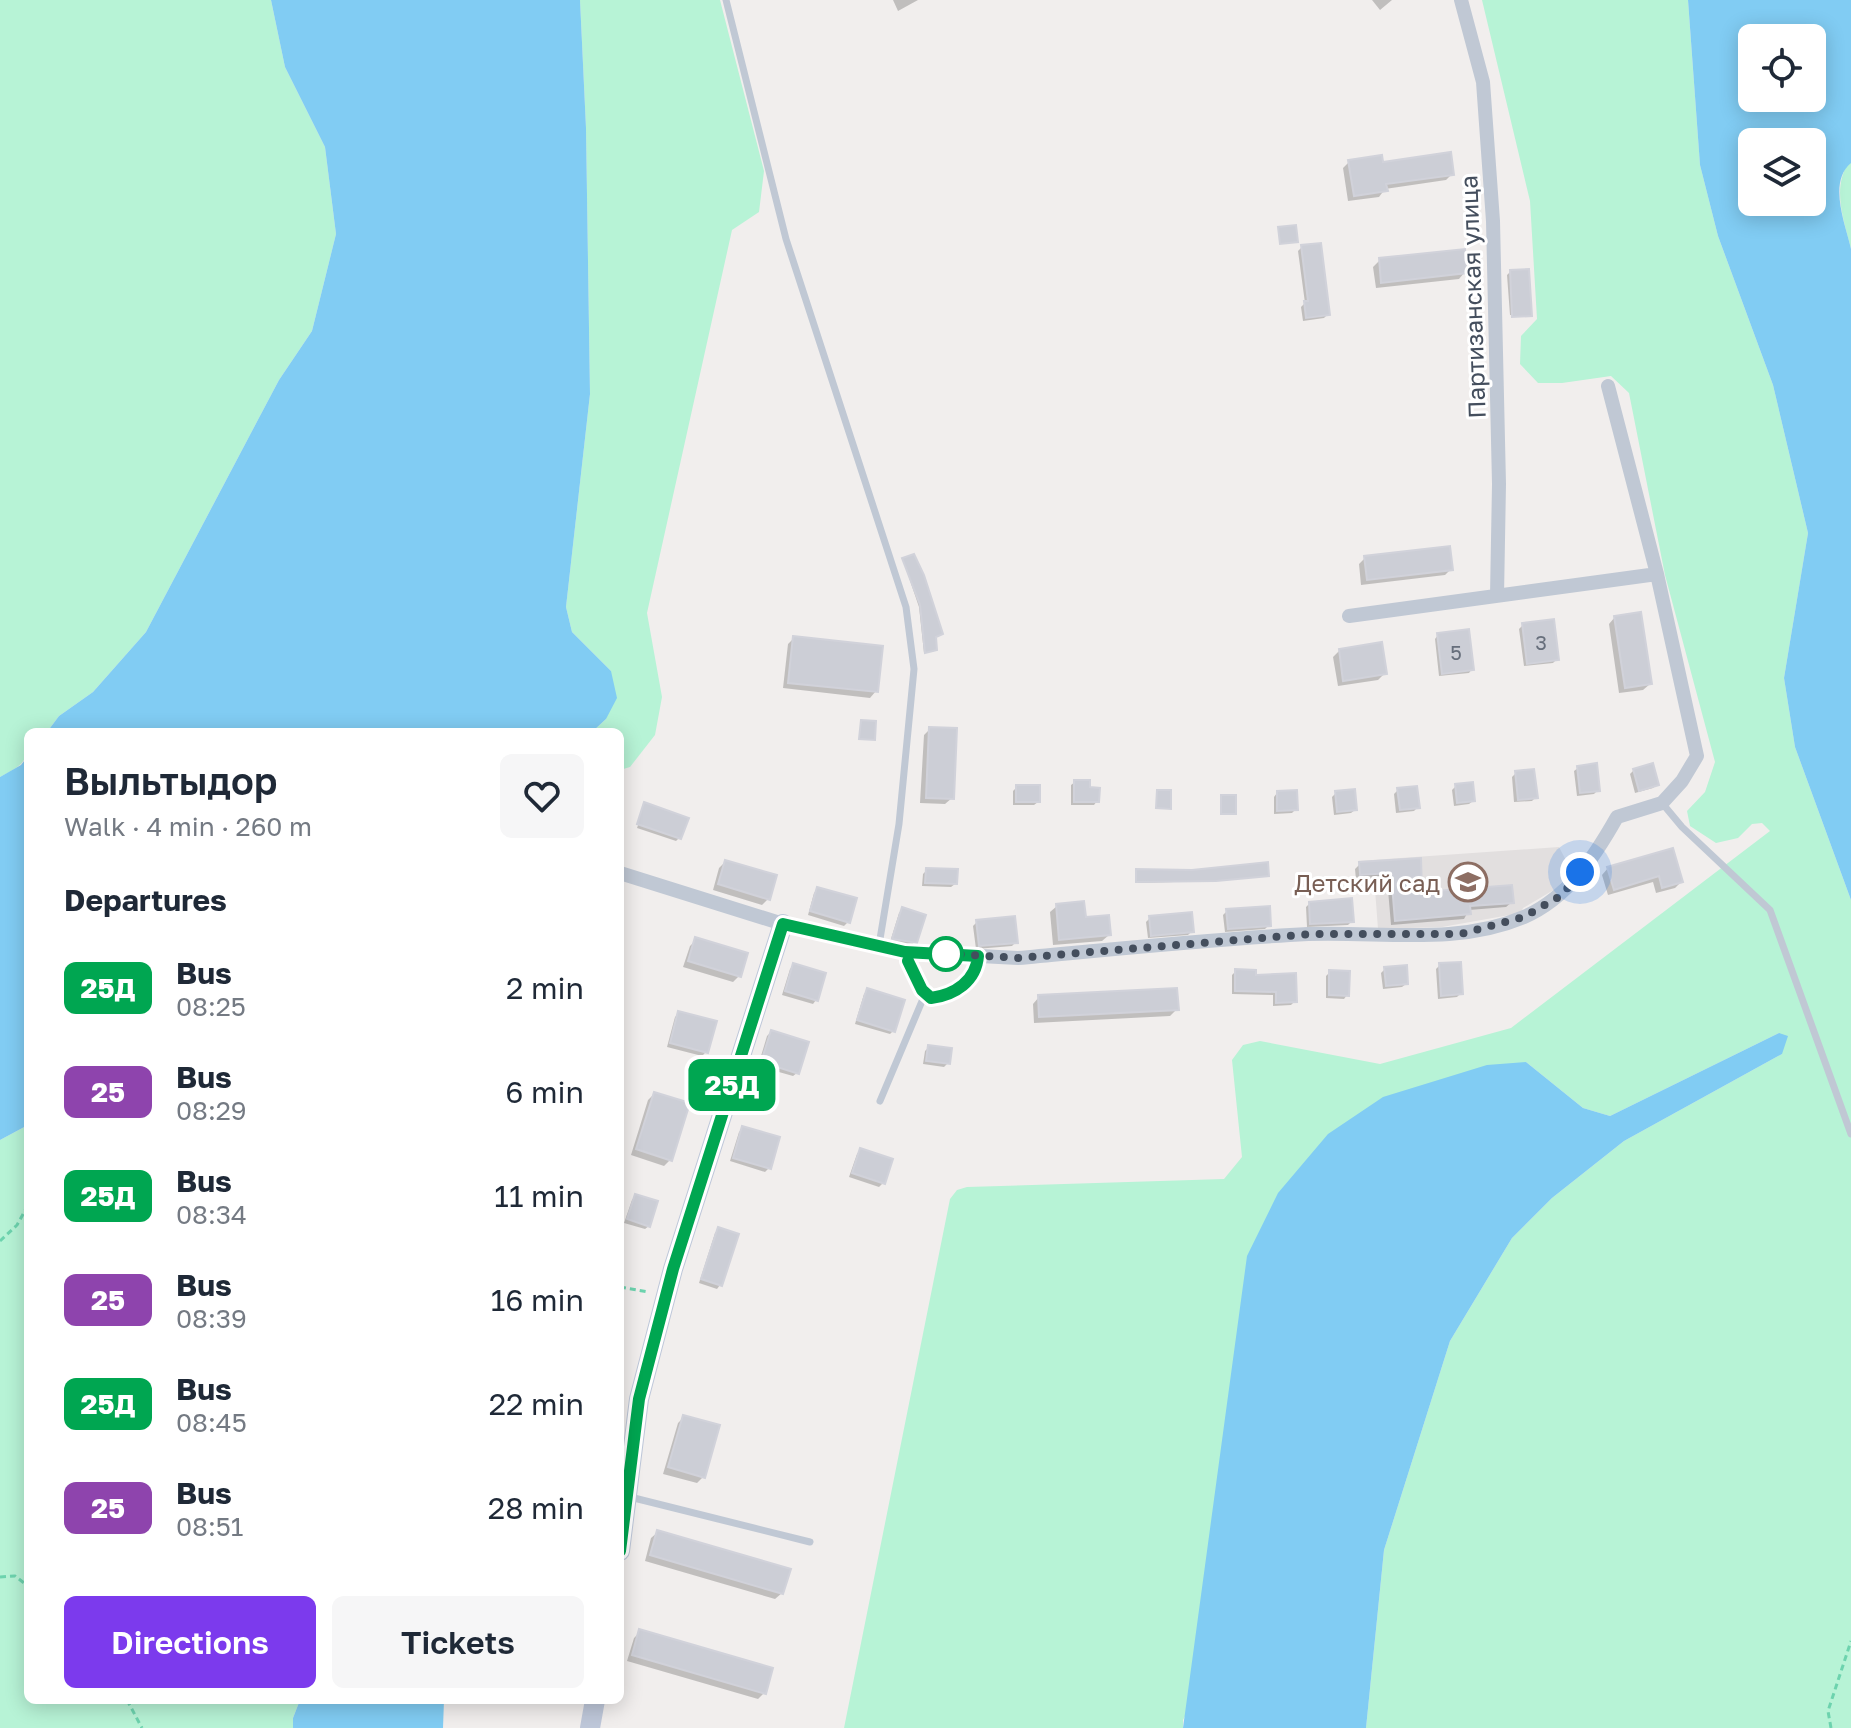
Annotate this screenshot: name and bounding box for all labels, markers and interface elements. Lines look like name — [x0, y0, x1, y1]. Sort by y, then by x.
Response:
map controls — [1738, 24, 1826, 216]
button: locate — [1738, 24, 1826, 112]
button: layers — [1738, 128, 1826, 216]
street label: Партизанская улица — [1453, 175, 1491, 419]
house number: 3 — [1535, 630, 1547, 654]
house number: 5 — [1450, 640, 1462, 664]
button: heart — [500, 754, 584, 838]
text: Выльтыдор — [64, 758, 277, 803]
text: Walk · 4 min · 260 m — [64, 811, 312, 842]
your location — [1560, 852, 1600, 892]
school or university icon: Детский сад — [1447, 861, 1489, 903]
place label: Детский сад — [1294, 868, 1440, 897]
text: Departures — [64, 882, 227, 918]
unlabelled marker — [929, 937, 963, 971]
text: Bus — [176, 955, 232, 991]
text: 2 min — [506, 970, 584, 1006]
text: 25Д — [80, 971, 136, 1004]
text: 08:25 — [176, 991, 246, 1022]
text: Bus — [176, 1059, 232, 1095]
line badge: 25Д — [686, 1059, 778, 1111]
text: 25Д — [704, 1068, 760, 1101]
text: 6 min — [505, 1074, 584, 1110]
text: 25 — [91, 1075, 125, 1108]
text: 08:29 — [176, 1095, 247, 1126]
text: Bus — [176, 1163, 232, 1199]
text: 11 min — [494, 1178, 584, 1214]
text: 25Д — [80, 1179, 136, 1212]
text: 08:34 — [176, 1199, 247, 1230]
text: Bus — [176, 1267, 232, 1303]
text: 16 min — [491, 1282, 584, 1318]
text: 25 — [91, 1283, 125, 1316]
text: 08:39 — [176, 1303, 247, 1334]
text: Bus — [176, 1371, 232, 1407]
text: 22 min — [489, 1386, 584, 1422]
text: 25Д — [80, 1387, 136, 1420]
text: 08:45 — [176, 1407, 247, 1438]
text: Bus — [176, 1475, 232, 1511]
text: 28 min — [488, 1490, 584, 1526]
text: 25 — [91, 1491, 125, 1524]
text: 08:51 — [176, 1511, 243, 1542]
button: Directions — [64, 1596, 316, 1688]
button: Tickets — [332, 1596, 584, 1688]

